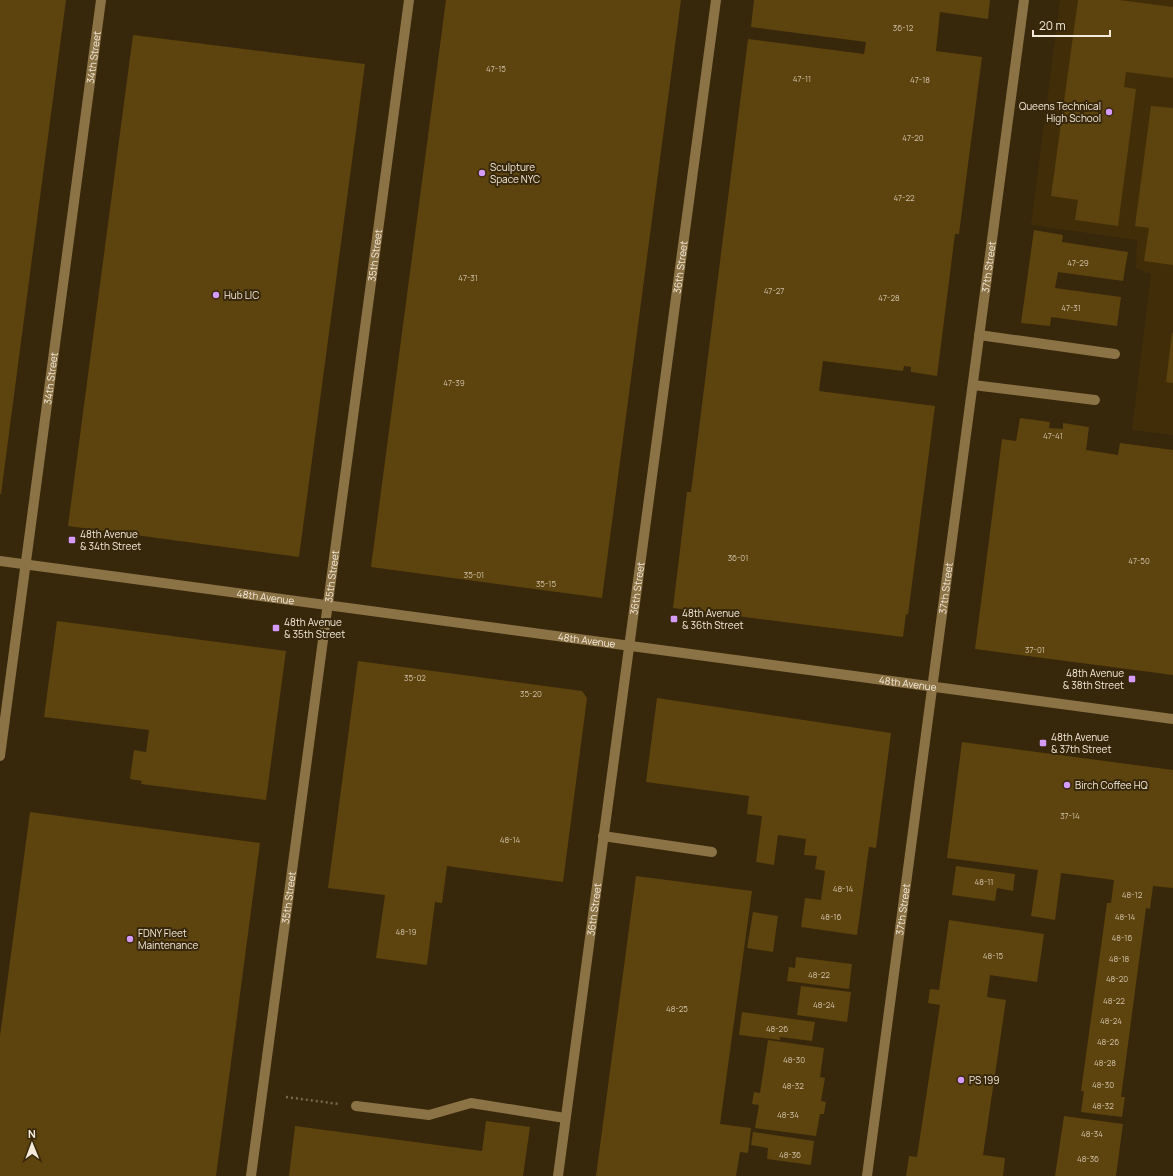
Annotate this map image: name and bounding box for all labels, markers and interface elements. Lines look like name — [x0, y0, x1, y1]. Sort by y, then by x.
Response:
scale bar — [1033, 12, 1110, 38]
text: 20 m — [1039, 17, 1066, 34]
house number: 36-12 — [893, 22, 914, 33]
street label: 34th Street — [83, 30, 104, 84]
house number: 47-15 — [486, 63, 506, 74]
house number: 47-11 — [793, 73, 811, 84]
house number: 47-18 — [910, 74, 930, 85]
place label: Queens Technical High School — [1019, 99, 1101, 125]
marker: Queens Technical High School — [1104, 107, 1114, 117]
house number: 47-20 — [902, 132, 924, 143]
place label: Sculpture Space NYC — [490, 160, 540, 186]
marker: Sculpture Space NYC — [477, 168, 487, 178]
house number: 47-22 — [893, 192, 915, 203]
street label: 35th Street — [364, 228, 385, 282]
street label: 36th Street — [670, 240, 691, 294]
street label: 37th Street — [978, 240, 999, 294]
house number: 47-29 — [1067, 257, 1089, 268]
house number: 47-31 — [458, 272, 478, 283]
house number: 47-27 — [764, 285, 784, 296]
place label: Hub LIC — [224, 288, 259, 302]
marker: Hub LIC — [211, 290, 221, 300]
house number: 47-28 — [878, 292, 900, 303]
house number: 47-31 — [1061, 302, 1081, 313]
street label: 34th Street — [40, 351, 61, 405]
house number: 47-39 — [443, 377, 465, 388]
house number: 47-41 — [1043, 430, 1063, 441]
place label: 48th Avenue & 34th Street — [80, 527, 141, 553]
marker: 48th Avenue & 34th Street — [67, 535, 77, 545]
street label: 35th Street — [321, 549, 342, 603]
house number: 36-01 — [728, 552, 748, 563]
house number: 47-50 — [1128, 555, 1150, 566]
street label: 36th Street — [626, 561, 647, 616]
street label: 37th Street — [935, 562, 956, 615]
house number: 35-01 — [464, 569, 484, 580]
house number: 35-15 — [536, 578, 556, 589]
street label: 48th Avenue — [236, 586, 295, 608]
place label: 48th Avenue & 36th Street — [682, 606, 744, 632]
marker: 48th Avenue & 36th Street — [669, 614, 679, 624]
place label: 48th Avenue & 35th Street — [284, 615, 345, 641]
marker: 48th Avenue & 35th Street — [271, 623, 281, 633]
street label: 48th Avenue — [557, 629, 617, 651]
house number: 37-01 — [1025, 644, 1045, 655]
place label: 48th Avenue & 38th Street — [1063, 666, 1124, 692]
house number: 35-02 — [404, 672, 426, 683]
street label: 48th Avenue — [878, 672, 938, 694]
marker: 48th Avenue & 38th Street — [1127, 674, 1137, 684]
house number: 35-20 — [520, 688, 542, 699]
place label: 48th Avenue & 37th Street — [1051, 730, 1111, 756]
marker: 48th Avenue & 37th Street — [1038, 738, 1048, 748]
place label: Birch Coffee HQ — [1075, 778, 1148, 792]
marker: Birch Coffee HQ — [1062, 780, 1072, 790]
house number: 37-14 — [1060, 810, 1080, 821]
house number: 48-14 — [500, 834, 521, 845]
street label: 35th Street — [278, 870, 299, 925]
house number: 48-11 — [975, 876, 993, 887]
street label: 36th Street — [583, 882, 604, 937]
house number: 48-14 — [833, 883, 854, 894]
street label: 37th Street — [892, 883, 913, 936]
house number: 48-12 — [1122, 889, 1143, 900]
house number: 48-16 — [821, 911, 841, 922]
house number: 48-14 — [1115, 911, 1136, 922]
place label: FDNY Fleet Maintenance — [138, 926, 199, 952]
house number: 48-19 — [396, 926, 416, 937]
house number: 48-16 — [1112, 932, 1132, 943]
marker: FDNY Fleet Maintenance — [125, 934, 135, 944]
house number: 48-15 — [983, 950, 1004, 961]
house number: 48-18 — [1109, 953, 1130, 964]
house number: 48-22 — [808, 969, 830, 980]
house number: 48-20 — [1106, 973, 1128, 984]
house number: 48-22 — [1103, 995, 1125, 1006]
house number: 48-24 — [813, 999, 835, 1010]
house number: 48-25 — [666, 1003, 688, 1014]
house number: 48-24 — [1100, 1015, 1122, 1026]
house number: 48-26 — [766, 1023, 788, 1034]
house number: 48-26 — [1097, 1036, 1119, 1047]
house number: 48-30 — [783, 1054, 805, 1065]
house number: 48-28 — [1094, 1057, 1116, 1068]
place label: PS 199 — [969, 1073, 1000, 1087]
marker: PS 199 — [956, 1075, 966, 1085]
house number: 48-30 — [1092, 1079, 1114, 1090]
house number: 48-32 — [782, 1080, 804, 1091]
house number: 48-32 — [1092, 1100, 1114, 1111]
house number: 48-34 — [777, 1109, 799, 1120]
north arrow — [12, 1124, 52, 1164]
text: N — [28, 1126, 36, 1141]
house number: 48-34 — [1081, 1128, 1103, 1139]
house number: 48-36 — [779, 1149, 801, 1160]
house number: 48-36 — [1077, 1153, 1099, 1164]

